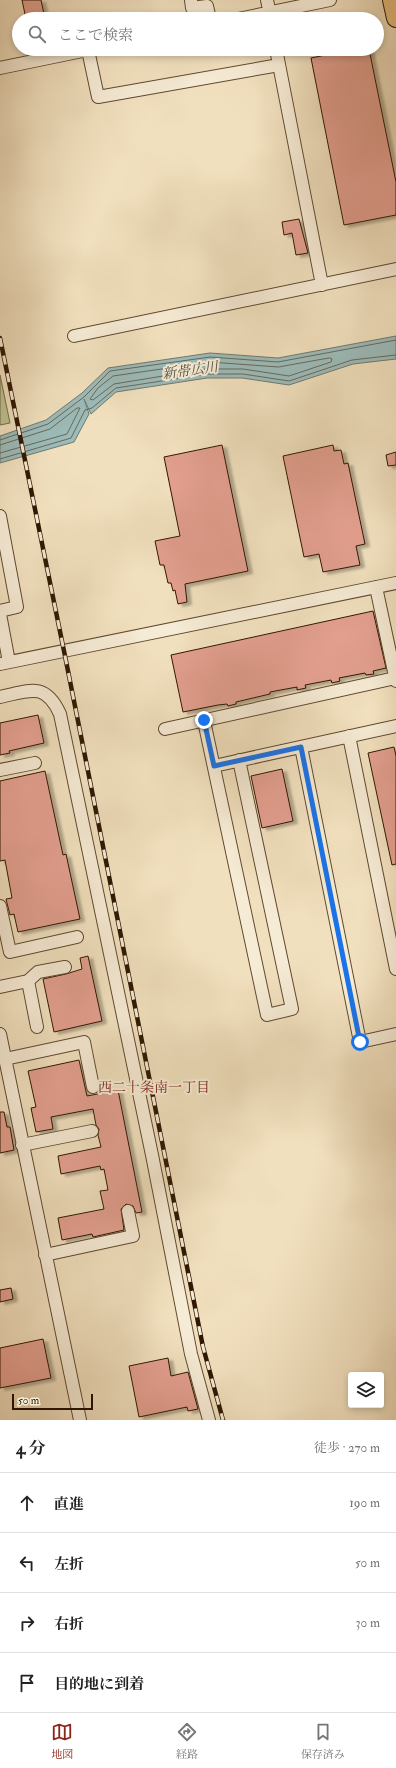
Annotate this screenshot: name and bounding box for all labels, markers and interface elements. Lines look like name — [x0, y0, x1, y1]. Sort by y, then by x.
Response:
search box — [12, 12, 384, 56]
icon: search — [26, 23, 48, 45]
text: ここで検索 — [58, 26, 133, 45]
water label: 新帯広川 — [161, 358, 221, 383]
route end — [195, 711, 213, 729]
route start — [351, 1033, 369, 1051]
district label: 西二十条南一丁目 — [98, 1079, 210, 1096]
map controls — [348, 1372, 384, 1408]
button: layers — [348, 1372, 384, 1408]
scale bar — [12, 1392, 93, 1411]
text: 50 m — [18, 1394, 39, 1407]
text: 4 分 — [16, 1438, 46, 1459]
text: 徒歩 · 270 m — [314, 1440, 380, 1456]
icon: ahead — [16, 1492, 38, 1514]
text: 直進 — [54, 1495, 84, 1514]
text: 190 m — [349, 1495, 380, 1511]
icon: left — [16, 1552, 38, 1574]
text: 左折 — [54, 1555, 84, 1574]
text: 50 m — [355, 1555, 380, 1571]
icon: right — [16, 1612, 38, 1634]
text: 右折 — [54, 1615, 84, 1634]
text: 30 m — [356, 1615, 380, 1631]
icon: arrive — [16, 1672, 38, 1694]
text: 目的地に到着 — [54, 1675, 144, 1694]
tab: 地図 — [51, 1721, 73, 1761]
tab: 経路 — [176, 1721, 198, 1761]
tab: 保存済み — [301, 1721, 345, 1761]

